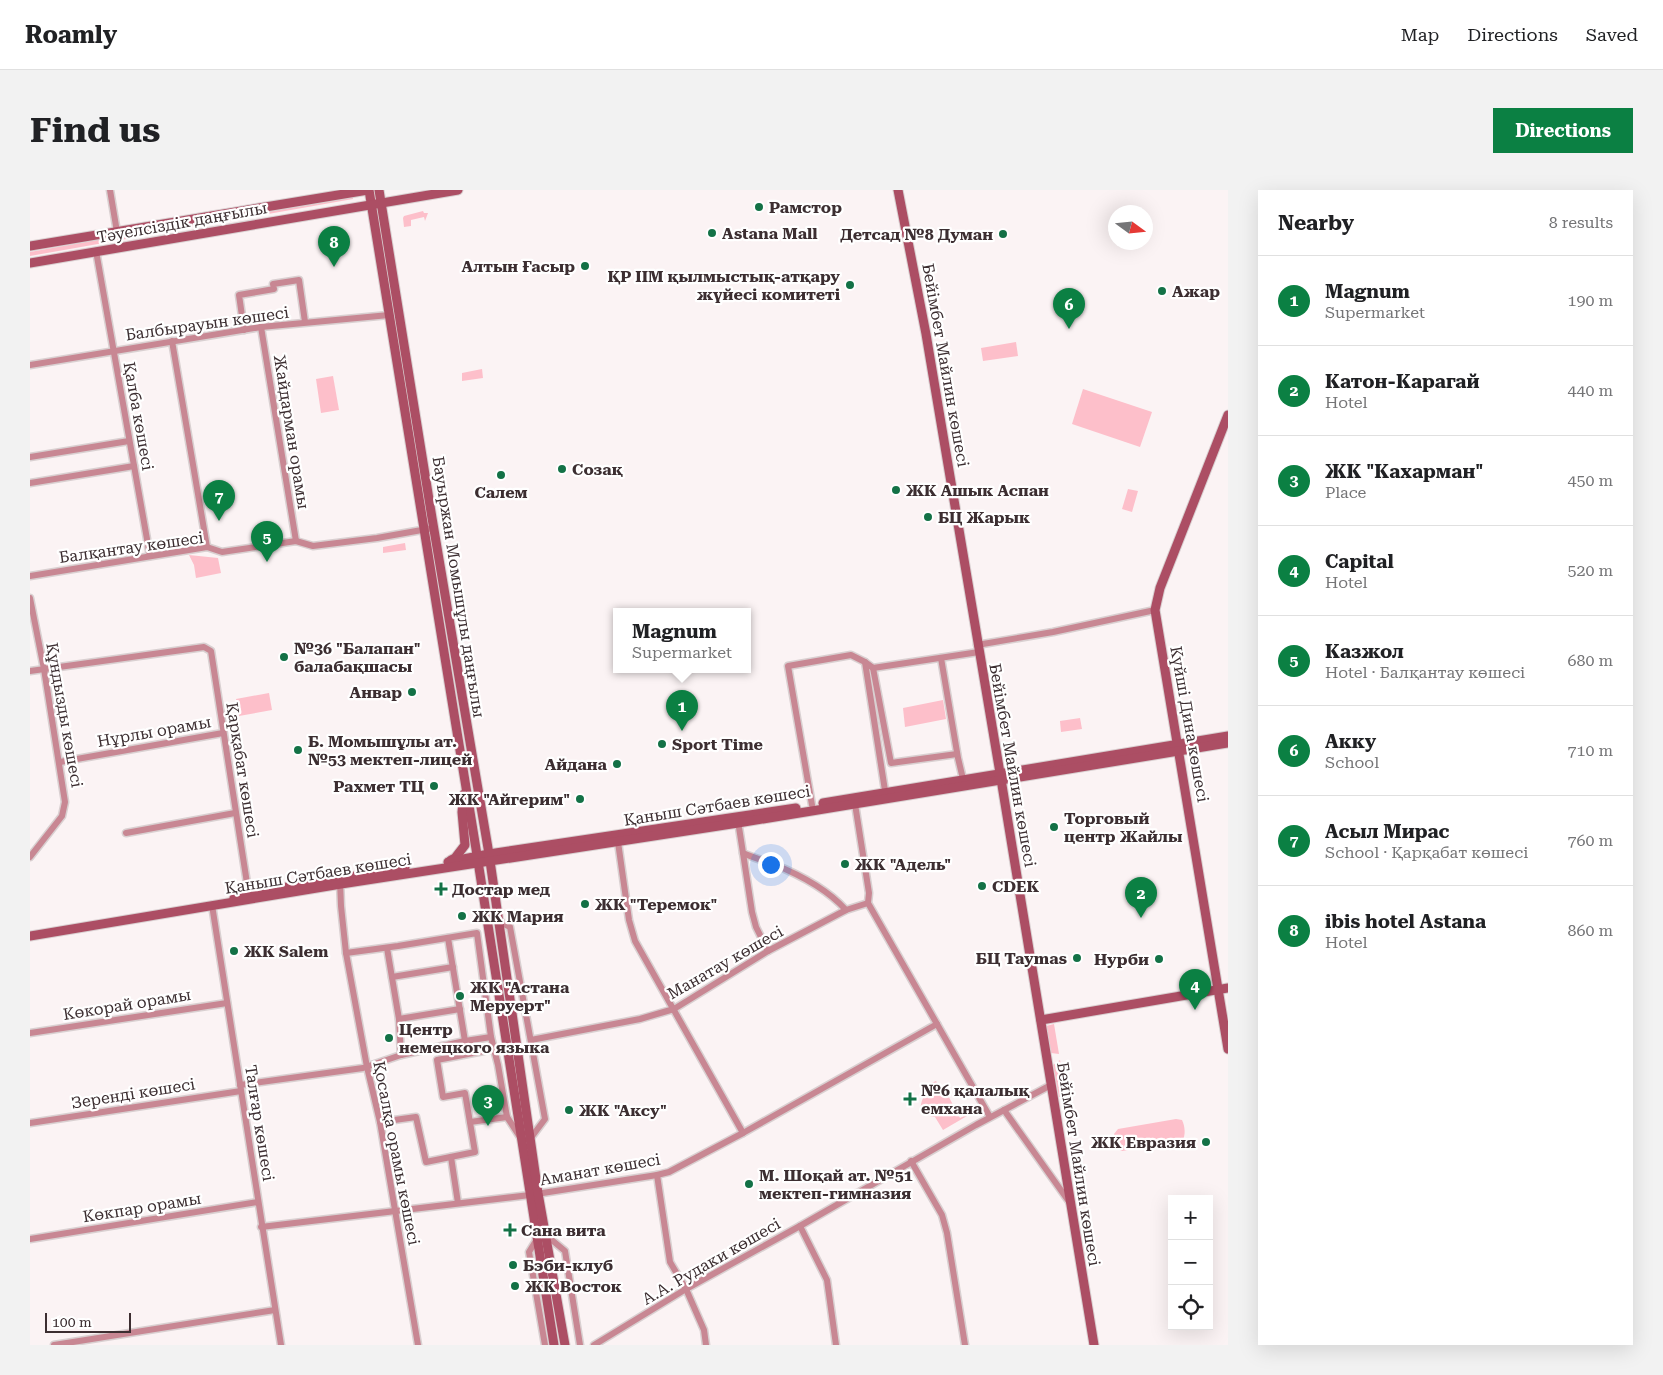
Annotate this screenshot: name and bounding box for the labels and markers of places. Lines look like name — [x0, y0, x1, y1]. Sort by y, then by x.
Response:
place label: Рамстор — [769, 198, 842, 217]
marker: Рамстор — [753, 201, 765, 213]
place label: Astana Mall — [722, 224, 818, 243]
place label: Детсад №8 Думан — [840, 225, 993, 244]
pin: 8 — [318, 226, 350, 267]
marker: Astana Mall — [706, 227, 718, 239]
marker: Детсад №8 Думан — [997, 228, 1009, 240]
place label: Алтын Ғасыр — [462, 257, 575, 276]
marker: Алтын Ғасыр — [579, 260, 591, 272]
place label: ҚР ІІМ қылмыстық-атқару жүйесі комитеті — [608, 267, 841, 304]
marker: ҚР ІІМ қылмыстық-атқару жүйесі комитеті — [844, 279, 856, 291]
place label: Ажар — [1172, 282, 1220, 301]
marker: Ажар — [1156, 285, 1168, 297]
pin: 6 — [1053, 288, 1085, 329]
place label: Созақ — [572, 460, 623, 479]
marker: Созақ — [556, 463, 568, 475]
marker: Салем — [495, 469, 507, 481]
pin: 7 — [203, 480, 235, 521]
place label: ЖК Ашык Аспан — [906, 481, 1049, 500]
place label: Салем — [474, 483, 528, 502]
marker: ЖК Ашык Аспан — [890, 484, 902, 496]
place label: БЦ Жарык — [938, 508, 1030, 527]
marker: БЦ Жарык — [922, 511, 934, 523]
pin: 5 — [251, 521, 283, 562]
place label: №36 "Балапан" балабақшасы — [294, 639, 421, 676]
marker: №36 "Балапан" балабақшасы — [278, 651, 290, 663]
place label: Анвар — [350, 683, 402, 702]
marker: Анвар — [406, 686, 418, 698]
pin: 1 — [666, 690, 698, 731]
place label: Б. Момышұлы ат. №53 мектеп-лицей — [308, 732, 472, 769]
place label: Sport Time — [672, 735, 763, 754]
marker: Sport Time — [656, 738, 668, 750]
marker: Б. Момышұлы ат. №53 мектеп-лицей — [292, 744, 304, 756]
place label: Айдана — [545, 755, 608, 774]
marker: Айдана — [611, 758, 623, 770]
place label: Рахмет ТЦ — [333, 777, 425, 796]
marker: Рахмет ТЦ — [428, 780, 440, 792]
place label: ЖК "Айгерим" — [449, 790, 570, 809]
marker: ЖК "Айгерим" — [574, 793, 586, 805]
place label: Торговый центр Жайлы — [1064, 809, 1183, 846]
marker: Торговый центр Жайлы — [1048, 821, 1060, 833]
place label: ЖК "Адель" — [855, 855, 951, 874]
marker: ЖК "Адель" — [839, 858, 851, 870]
place label: CDEK — [992, 877, 1039, 896]
pin: 2 — [1125, 877, 1157, 918]
place label: Достар мед — [452, 880, 550, 899]
marker: CDEK — [976, 880, 988, 892]
marker: Достар мед — [434, 882, 448, 896]
place label: ЖК "Теремок" — [595, 895, 717, 914]
marker: ЖК "Теремок" — [579, 898, 591, 910]
place label: ЖК Мария — [472, 907, 563, 926]
marker: ЖК Мария — [456, 910, 468, 922]
place label: ЖК Salem — [244, 942, 329, 961]
marker: ЖК Salem — [228, 945, 240, 957]
place label: БЦ Taymas — [976, 949, 1067, 968]
place label: Нурби — [1094, 950, 1149, 969]
marker: БЦ Taymas — [1071, 952, 1083, 964]
marker: Нурби — [1153, 953, 1165, 965]
pin: 4 — [1179, 969, 1211, 1010]
place label: ЖК "Астана Меруерт" — [470, 978, 570, 1015]
marker: ЖК "Астана Меруерт" — [454, 990, 466, 1002]
place label: Центр немецкого языка — [399, 1020, 550, 1057]
marker: Центр немецкого языка — [383, 1032, 395, 1044]
place label: №6 қалалық емхана — [921, 1081, 1029, 1118]
pin: 3 — [472, 1085, 504, 1126]
marker: №6 қалалық емхана — [903, 1092, 917, 1106]
place label: ЖК "Аксу" — [579, 1101, 667, 1120]
marker: ЖК "Аксу" — [563, 1104, 575, 1116]
place label: ЖК Евразия — [1091, 1133, 1196, 1152]
marker: ЖК Евразия — [1200, 1136, 1212, 1148]
place label: М. Шоқай ат. №51 мектеп-гимназия — [759, 1166, 913, 1203]
marker: М. Шоқай ат. №51 мектеп-гимназия — [743, 1178, 755, 1190]
place label: Сана вита — [521, 1221, 606, 1240]
marker: Сана вита — [503, 1223, 517, 1237]
place label: Бэби-клуб — [523, 1256, 613, 1275]
marker: Бэби-клуб — [507, 1259, 519, 1271]
place label: ЖК Восток — [525, 1277, 622, 1296]
marker: ЖК Восток — [509, 1280, 521, 1292]

